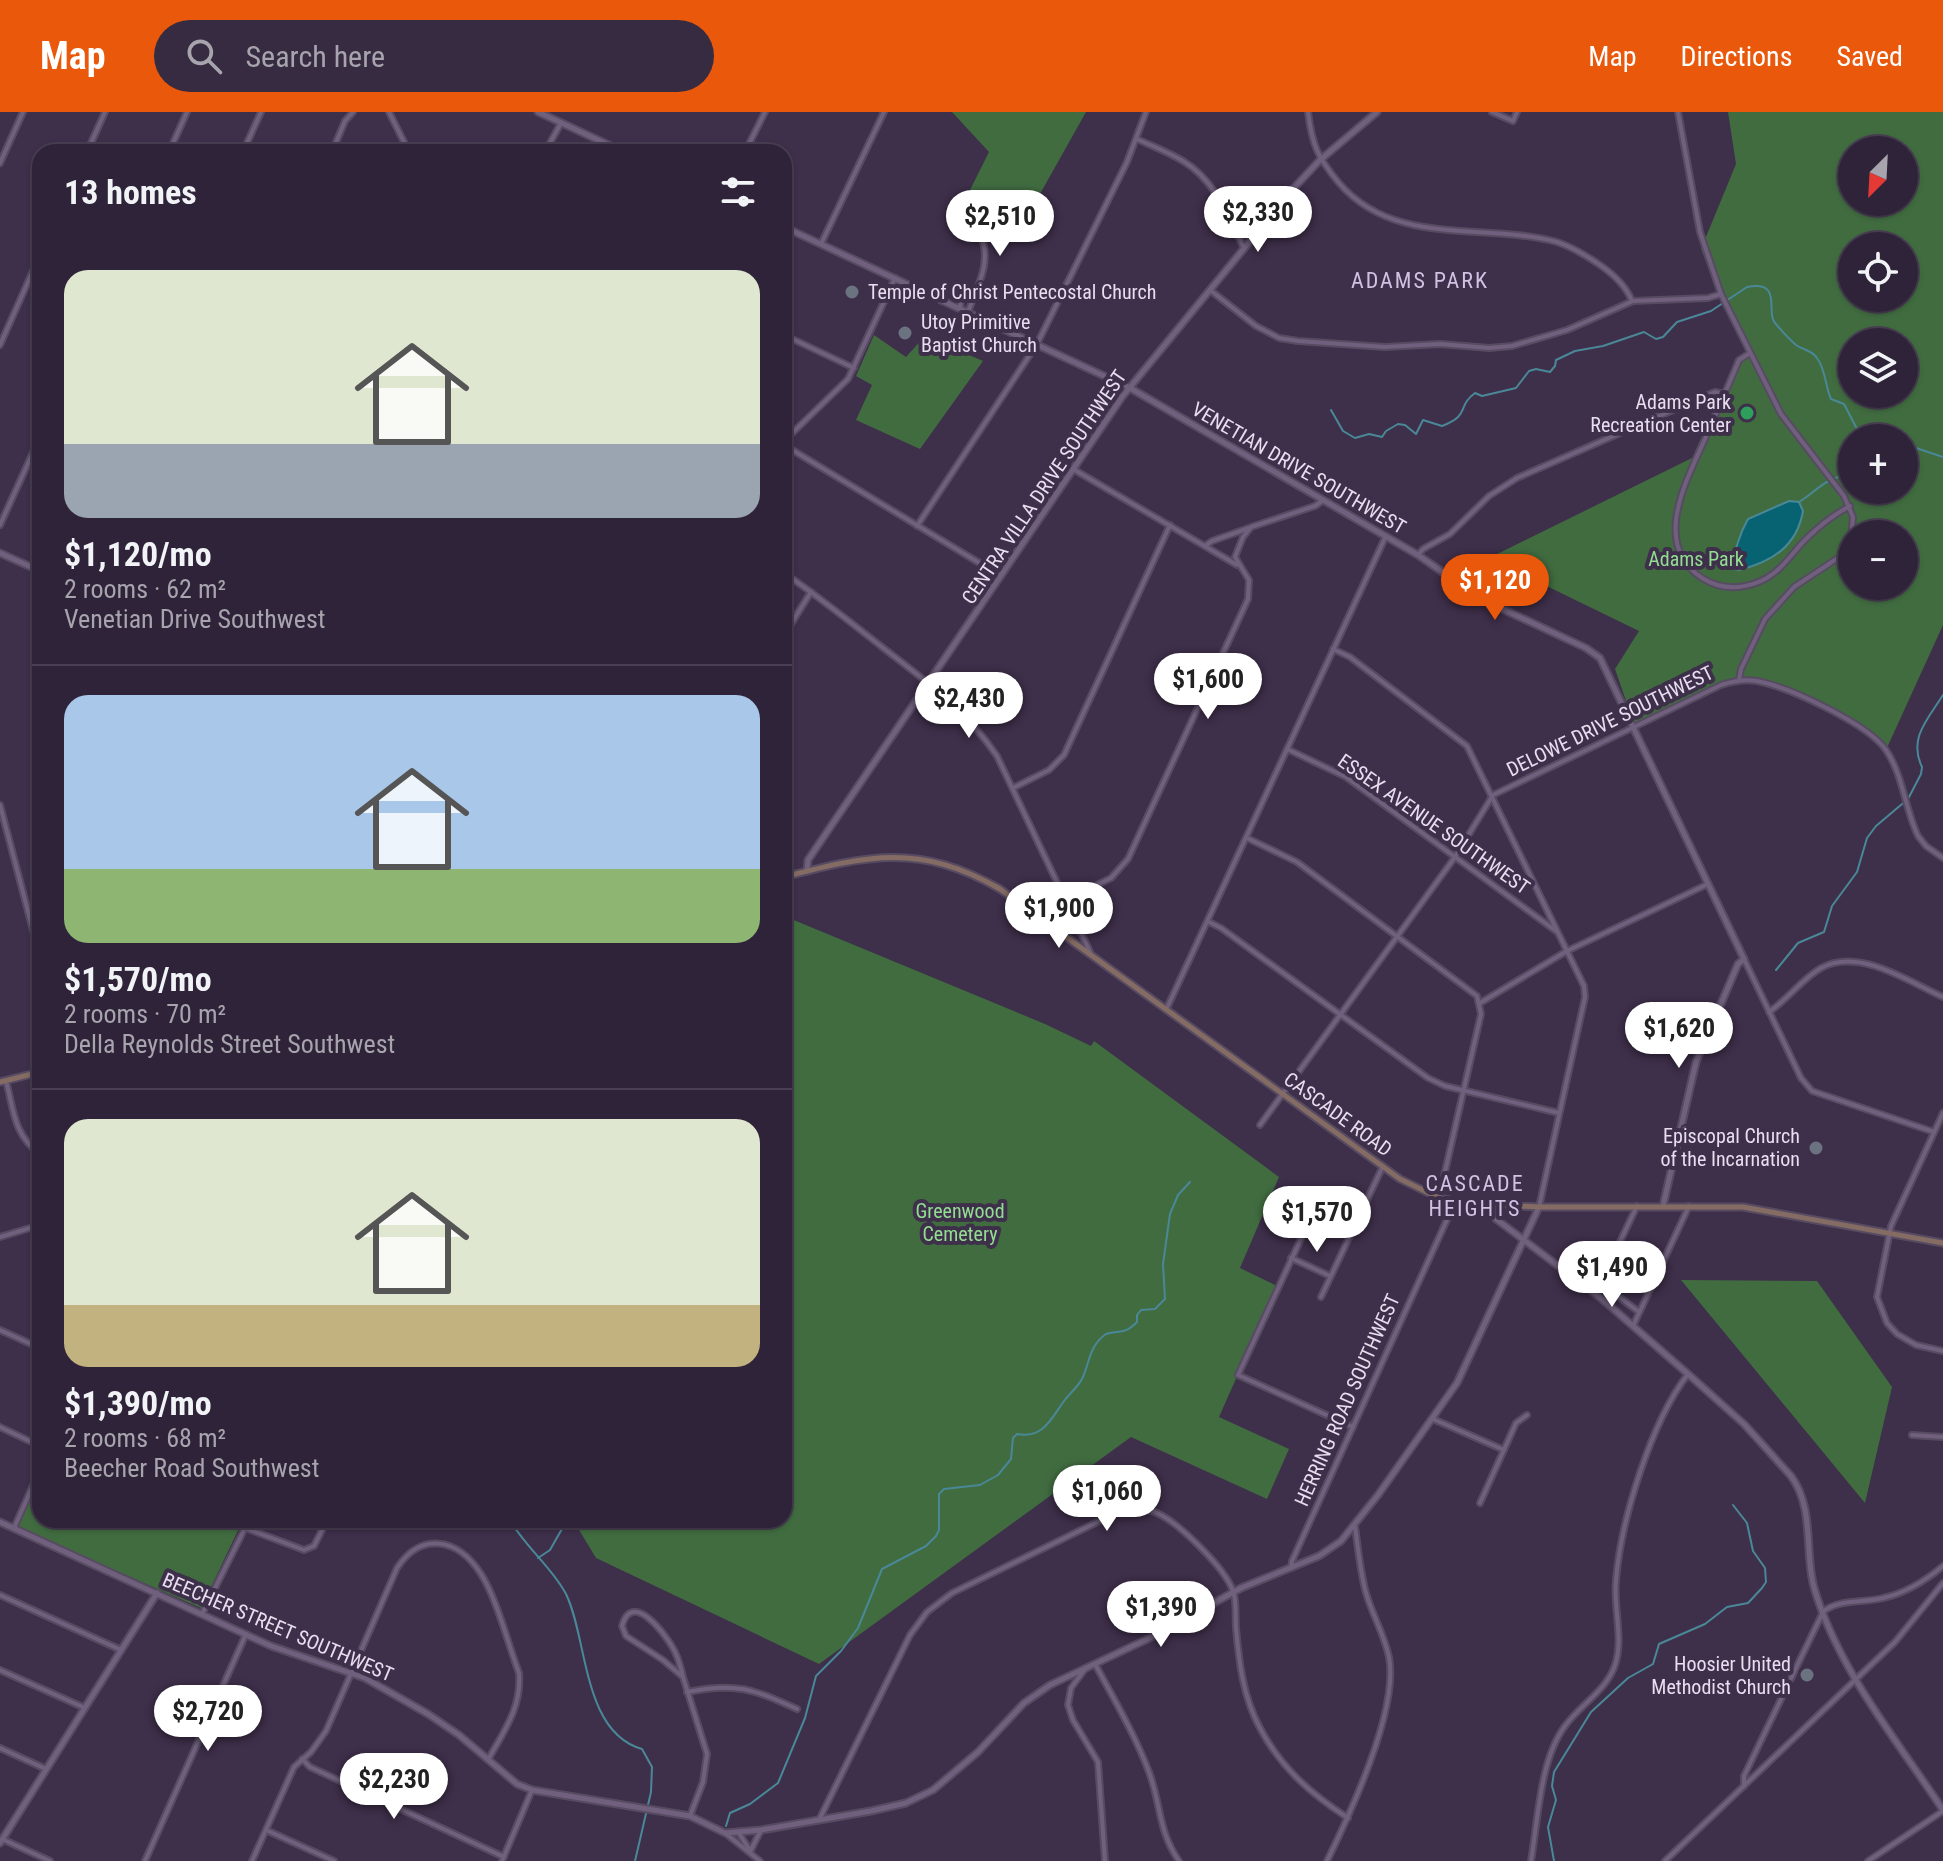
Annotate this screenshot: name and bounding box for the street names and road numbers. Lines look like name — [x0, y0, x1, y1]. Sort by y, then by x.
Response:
street label: CENTRA VILLA DRIVE SOUTHWEST — [957, 365, 1131, 609]
street label: VENETIAN DRIVE SOUTHWEST — [1188, 397, 1410, 539]
street label: DELOWE DRIVE SOUTHWEST — [1503, 660, 1717, 782]
street label: ESSEX AVENUE SOUTHWEST — [1333, 749, 1535, 899]
street label: CASCADE ROAD — [1279, 1067, 1397, 1161]
street label: HERRING ROAD SOUTHWEST — [1289, 1290, 1405, 1510]
street label: BEECHER STREET SOUTHWEST — [159, 1567, 397, 1687]

